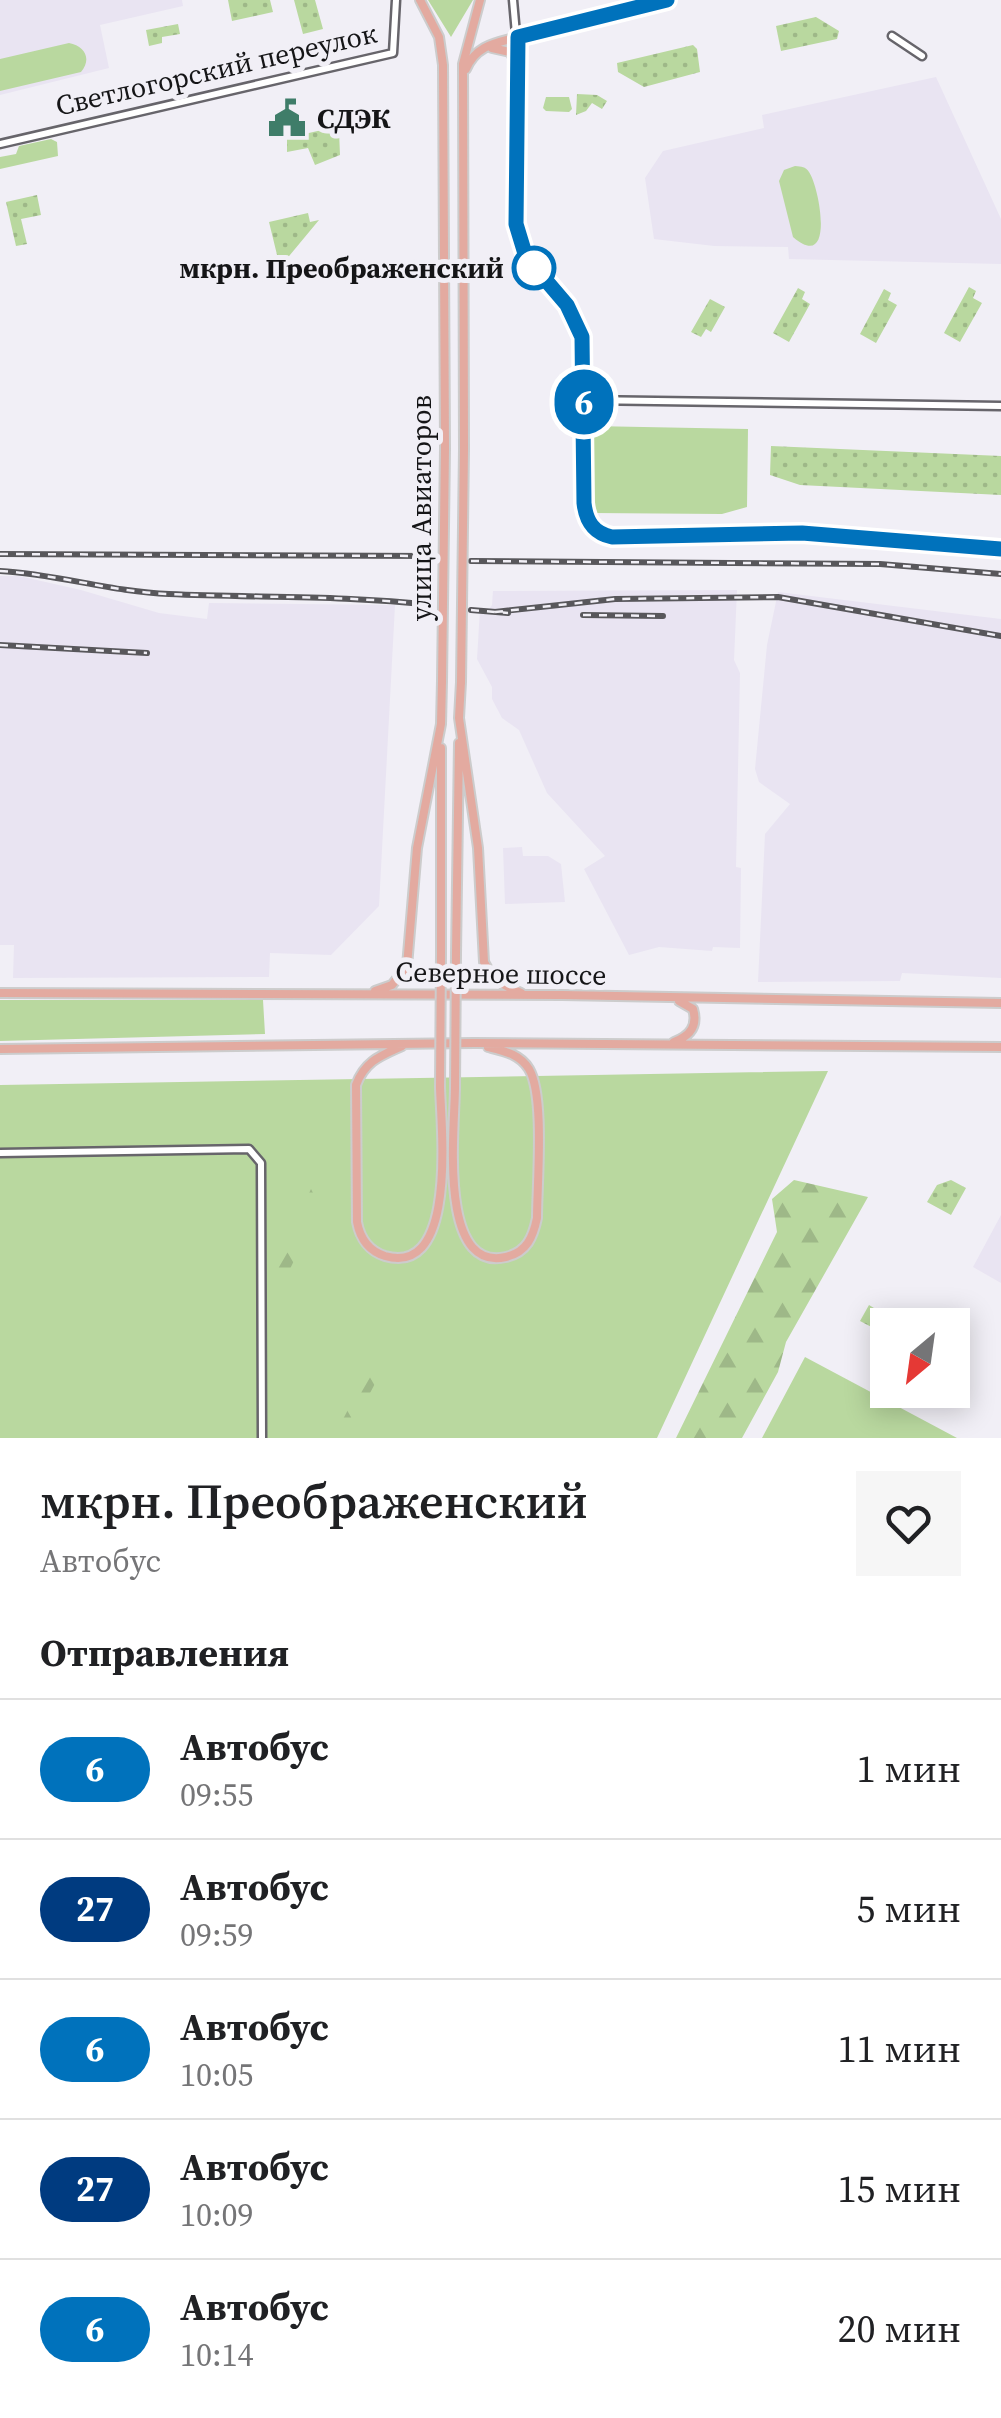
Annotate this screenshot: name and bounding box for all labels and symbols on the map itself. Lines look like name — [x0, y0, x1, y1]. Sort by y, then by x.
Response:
street label: Светлогорский переулок — [52, 13, 381, 124]
public building icon: СДЭК — [266, 97, 308, 139]
place label: СДЭК — [317, 99, 391, 137]
marker: мкрн. Преображенский — [513, 247, 555, 289]
place label: мкрн. Преображенский — [179, 249, 504, 287]
line badge: 6 — [552, 370, 616, 434]
street label: улица Авиаторов — [402, 395, 440, 621]
street label: Северное шоссе — [395, 952, 607, 994]
north arrow — [870, 1308, 970, 1408]

